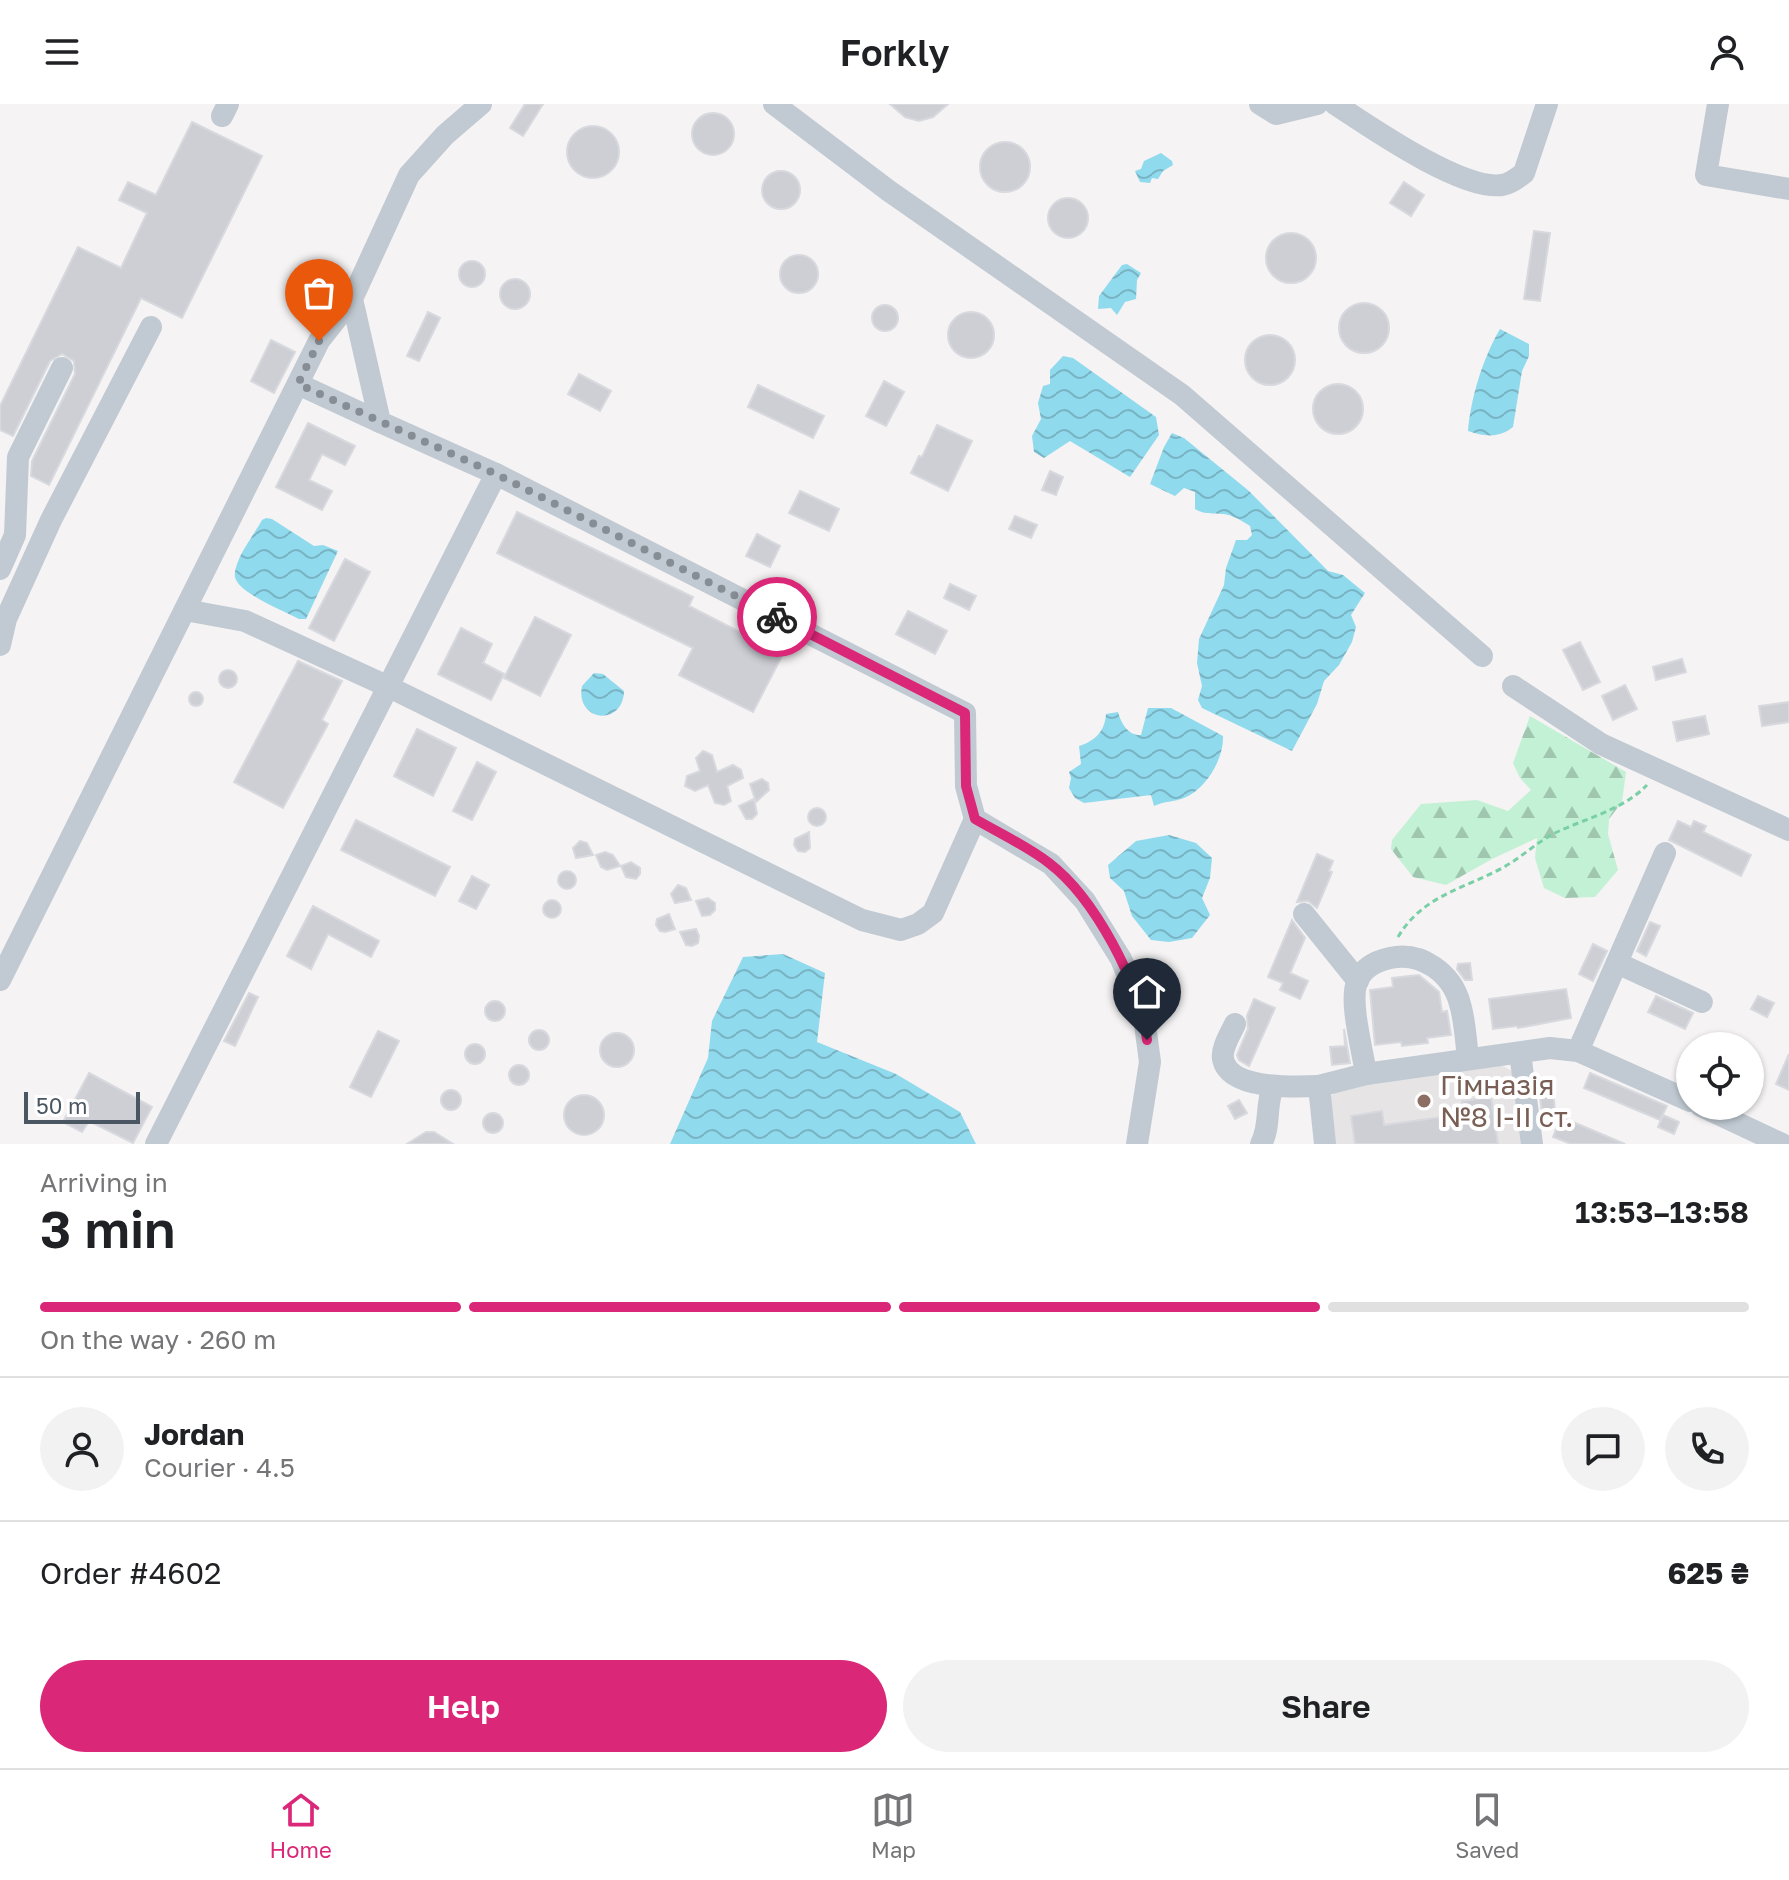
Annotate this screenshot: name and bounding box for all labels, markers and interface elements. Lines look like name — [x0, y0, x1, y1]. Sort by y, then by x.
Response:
icon: menu — [40, 30, 84, 74]
icon: person — [1705, 30, 1749, 74]
text: Forkly — [840, 31, 949, 74]
pin — [285, 259, 353, 341]
icon: bag — [297, 271, 341, 315]
courier — [737, 577, 817, 657]
icon: bike — [755, 595, 799, 639]
pin — [1113, 958, 1181, 1040]
icon: home — [1125, 970, 1169, 1014]
map controls — [1676, 1032, 1764, 1120]
button: locate — [1676, 1032, 1764, 1120]
place label: Гімназія №8 I-II ст. — [1440, 1068, 1573, 1133]
scale bar — [24, 1088, 140, 1124]
text: 50 m — [36, 1092, 87, 1119]
marker: Гімназія №8 I-II ст. — [1415, 1092, 1433, 1110]
text: Arriving in — [40, 1167, 168, 1198]
text: 13:53–13:58 — [1575, 1194, 1749, 1230]
text: 3 min — [40, 1197, 175, 1259]
text: On the way · 260 m — [40, 1324, 276, 1355]
button: person — [40, 1407, 124, 1491]
button: chat — [1561, 1407, 1645, 1491]
button: phone — [1665, 1407, 1749, 1491]
text: Jordan — [144, 1416, 244, 1452]
text: Courier · 4.5 — [144, 1452, 295, 1483]
text: Order #4602 — [40, 1555, 222, 1591]
text: 625 ₴ — [1668, 1555, 1749, 1591]
button: Help — [40, 1660, 887, 1752]
button: Share — [903, 1660, 1749, 1752]
tab: Home — [270, 1788, 332, 1863]
tab: Map — [871, 1788, 916, 1863]
tab: Saved — [1455, 1788, 1519, 1863]

